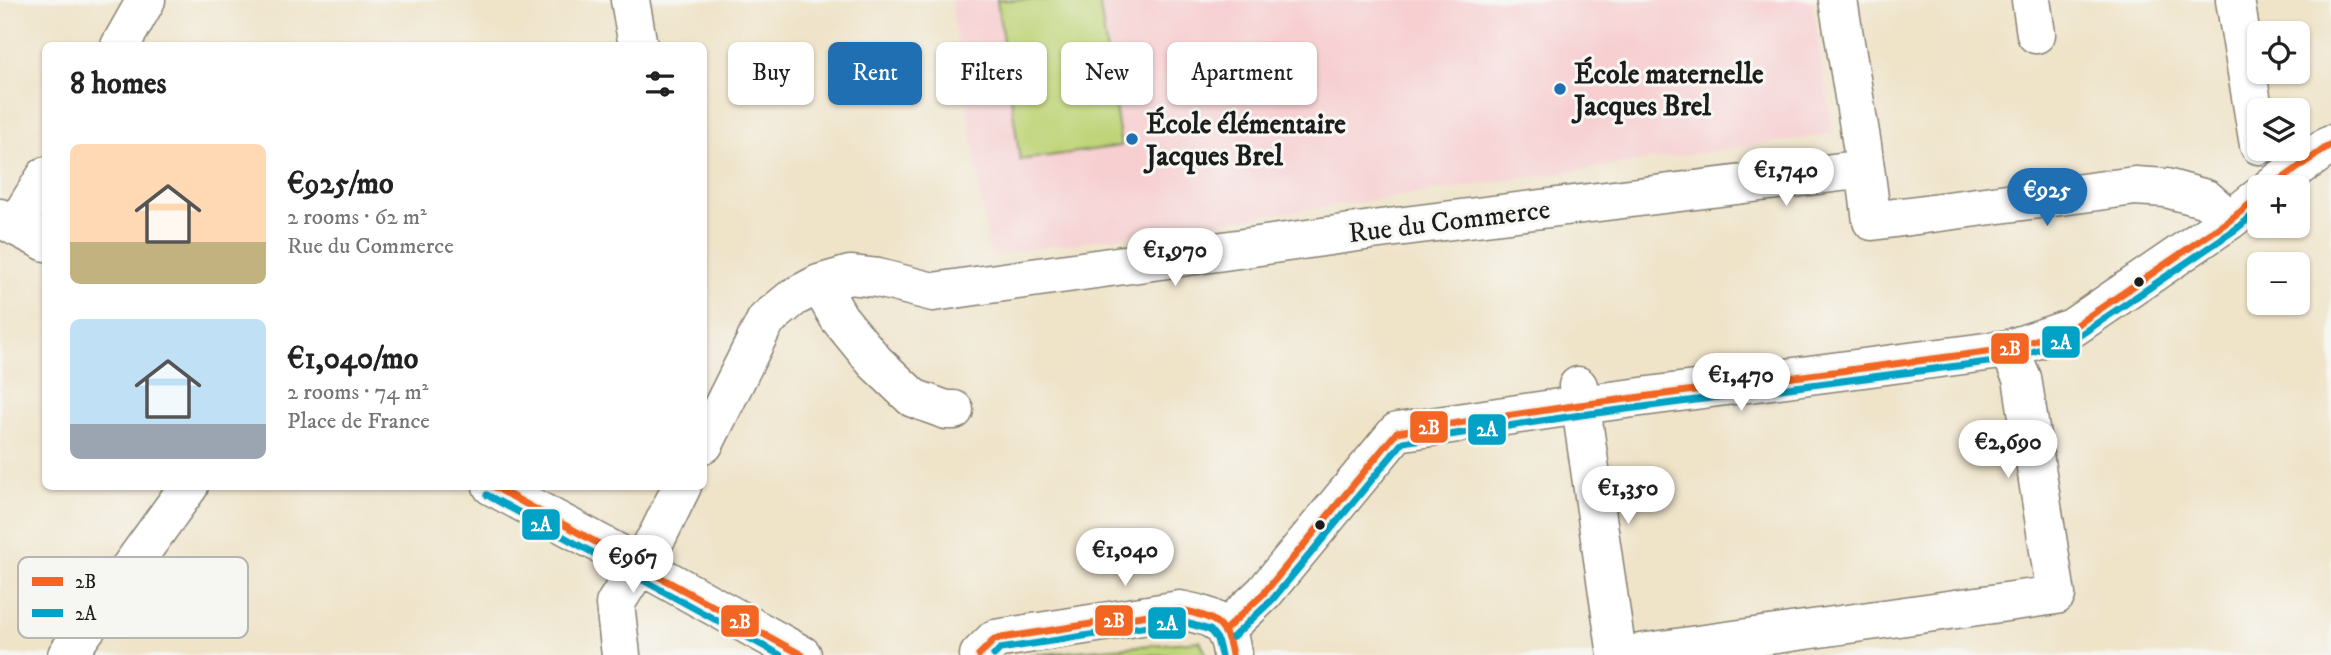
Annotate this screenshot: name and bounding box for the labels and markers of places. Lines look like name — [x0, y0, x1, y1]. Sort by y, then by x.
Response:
place label: École maternelle Jacques Brel — [1571, 56, 1764, 125]
marker: École maternelle Jacques Brel — [1552, 81, 1568, 97]
place label: École élémentaire Jacques Brel — [1143, 106, 1346, 175]
marker: École élémentaire Jacques Brel — [1124, 131, 1140, 147]
pin: €1,740 — [1729, 148, 1843, 208]
pin: €925 — [2006, 168, 2088, 228]
pin: €1,970 — [1118, 229, 1232, 288]
unlabelled marker — [2132, 275, 2146, 289]
pin: €1,470 — [1684, 354, 1798, 413]
pin: €2,690 — [1951, 420, 2065, 480]
pin: €1,350 — [1571, 466, 1685, 526]
unlabelled marker — [1313, 518, 1327, 532]
pin: €1,040 — [1068, 528, 1182, 588]
pin: €967 — [592, 536, 674, 595]

